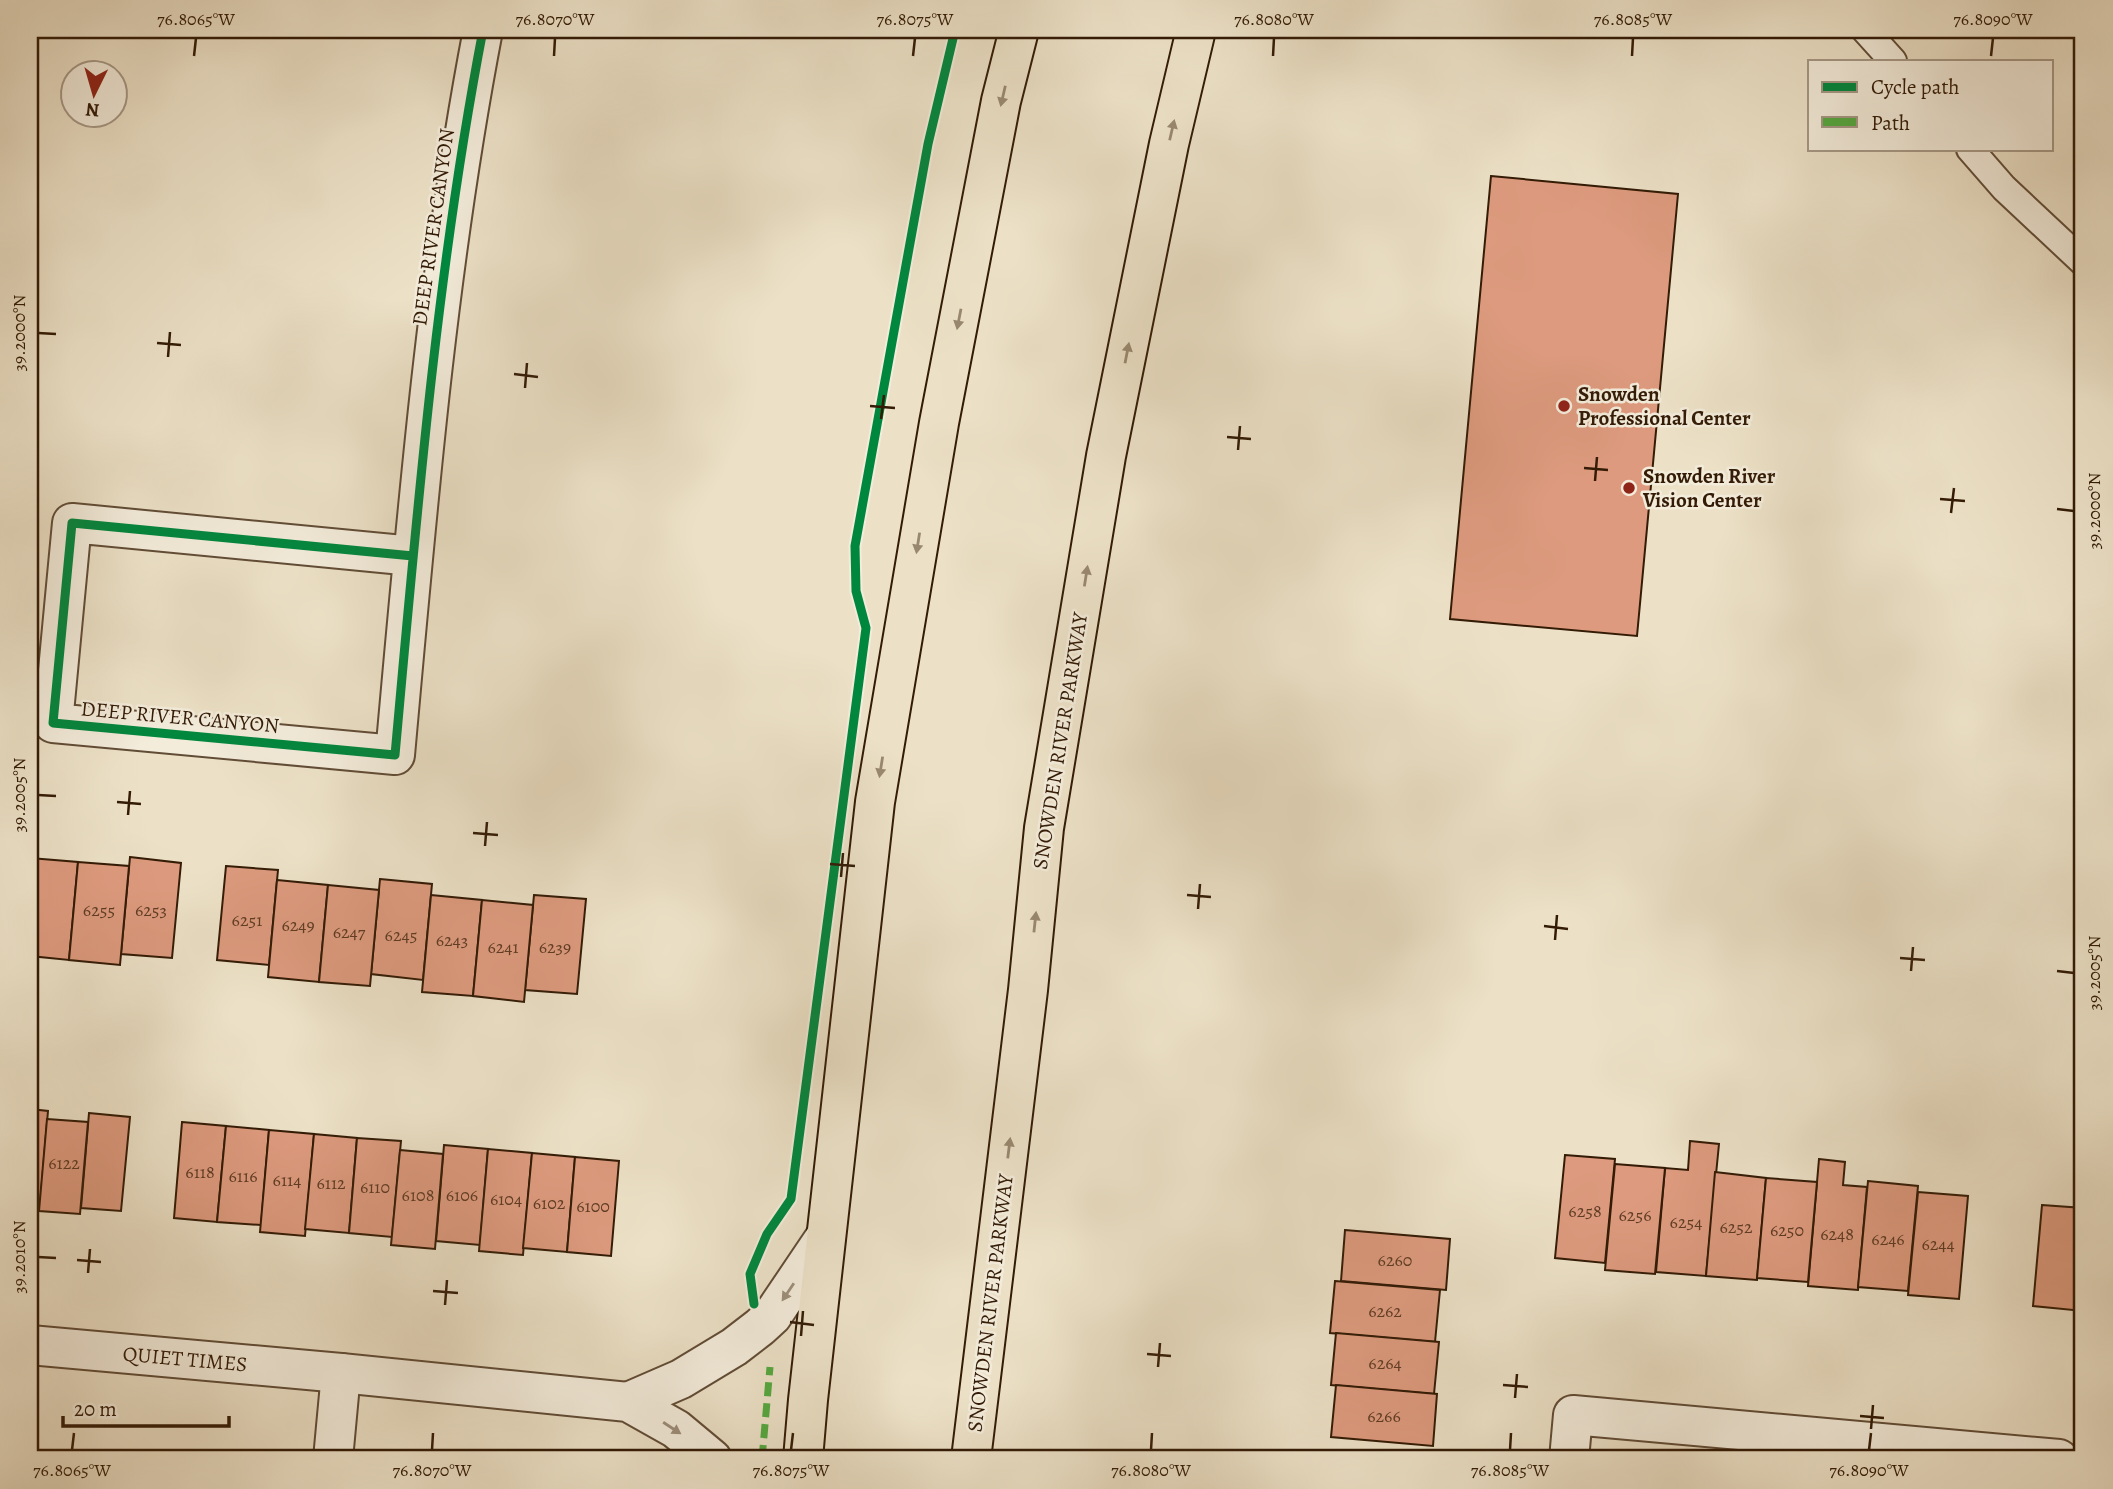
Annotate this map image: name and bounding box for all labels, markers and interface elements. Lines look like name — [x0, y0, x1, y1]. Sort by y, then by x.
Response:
text: 76.8065°W — [157, 7, 235, 31]
text: 76.8070°W — [515, 7, 595, 31]
text: 76.8075°W — [876, 7, 954, 31]
text: 76.8080°W — [1234, 7, 1314, 31]
text: 76.8085°W — [1594, 7, 1672, 31]
text: 76.8090°W — [1953, 7, 2033, 31]
north arrow — [60, 60, 130, 130]
legend — [1808, 60, 2054, 150]
text: Cycle path — [1871, 73, 1960, 101]
one-way arrow — [997, 85, 1008, 107]
text: N — [84, 96, 101, 123]
text: Path — [1871, 109, 1910, 137]
one-way arrow — [1167, 119, 1178, 141]
street label: DEEP RIVER CANYON — [405, 127, 461, 327]
text: 39.2000°N — [7, 295, 31, 371]
one-way arrow — [953, 308, 964, 330]
one-way arrow — [1121, 342, 1132, 364]
place label: Snowden Professional Center — [1578, 380, 1751, 432]
marker: Snowden Professional Center — [1556, 398, 1572, 414]
place label: Snowden River Vision Center — [1642, 462, 1776, 514]
text: 39.2000°N — [2082, 473, 2106, 549]
marker: Snowden River Vision Center — [1621, 480, 1637, 496]
one-way arrow — [913, 532, 924, 554]
one-way arrow — [1081, 565, 1092, 587]
street label: SNOWDEN RIVER PARKWAY — [1026, 610, 1094, 871]
street label: DEEP RIVER CANYON — [80, 694, 280, 740]
one-way arrow — [875, 756, 886, 778]
text: 39.2005°N — [7, 757, 31, 833]
house number: 6255 — [83, 898, 115, 922]
house number: 6253 — [135, 898, 167, 922]
house number: 6251 — [232, 908, 262, 932]
one-way arrow — [1030, 911, 1041, 933]
house number: 6249 — [281, 913, 315, 937]
house number: 6247 — [333, 920, 366, 944]
house number: 6245 — [385, 923, 417, 947]
house number: 6243 — [436, 928, 468, 952]
house number: 6241 — [487, 935, 519, 959]
house number: 6239 — [539, 935, 571, 959]
text: 39.2005°N — [2082, 935, 2106, 1011]
one-way arrow — [1003, 1137, 1014, 1159]
house number: 6122 — [48, 1151, 80, 1175]
house number: 6118 — [185, 1160, 215, 1184]
house number: 6116 — [229, 1164, 257, 1188]
house number: 6114 — [273, 1168, 301, 1192]
house number: 6112 — [316, 1171, 346, 1195]
street label: SNOWDEN RIVER PARKWAY — [960, 1172, 1020, 1433]
house number: 6110 — [360, 1175, 390, 1199]
house number: 6108 — [402, 1183, 434, 1207]
house number: 6106 — [446, 1183, 478, 1207]
house number: 6104 — [490, 1187, 522, 1211]
house number: 6102 — [533, 1191, 566, 1215]
house number: 6100 — [576, 1194, 610, 1218]
house number: 6258 — [1568, 1199, 1602, 1223]
house number: 6256 — [1619, 1203, 1651, 1227]
house number: 6254 — [1670, 1210, 1702, 1234]
house number: 6252 — [1719, 1215, 1753, 1239]
house number: 6250 — [1770, 1218, 1804, 1242]
text: 39.2010°N — [7, 1220, 31, 1294]
house number: 6248 — [1820, 1222, 1854, 1246]
house number: 6246 — [1871, 1227, 1905, 1251]
house number: 6244 — [1921, 1232, 1955, 1256]
house number: 6260 — [1378, 1248, 1412, 1272]
one-way arrow — [782, 1283, 795, 1302]
house number: 6262 — [1368, 1299, 1402, 1323]
street label: QUIET TIMES — [122, 1340, 248, 1378]
house number: 6264 — [1368, 1351, 1402, 1375]
scale bar — [63, 1384, 229, 1428]
text: 20 m — [74, 1395, 117, 1423]
house number: 6266 — [1367, 1404, 1401, 1428]
one-way arrow — [662, 1421, 682, 1434]
text: 76.8065°W — [33, 1458, 111, 1482]
text: 76.8070°W — [392, 1458, 472, 1482]
text: 76.8075°W — [752, 1458, 830, 1482]
text: 76.8080°W — [1111, 1458, 1191, 1482]
text: 76.8085°W — [1471, 1458, 1549, 1482]
text: 76.8090°W — [1829, 1458, 1909, 1482]

